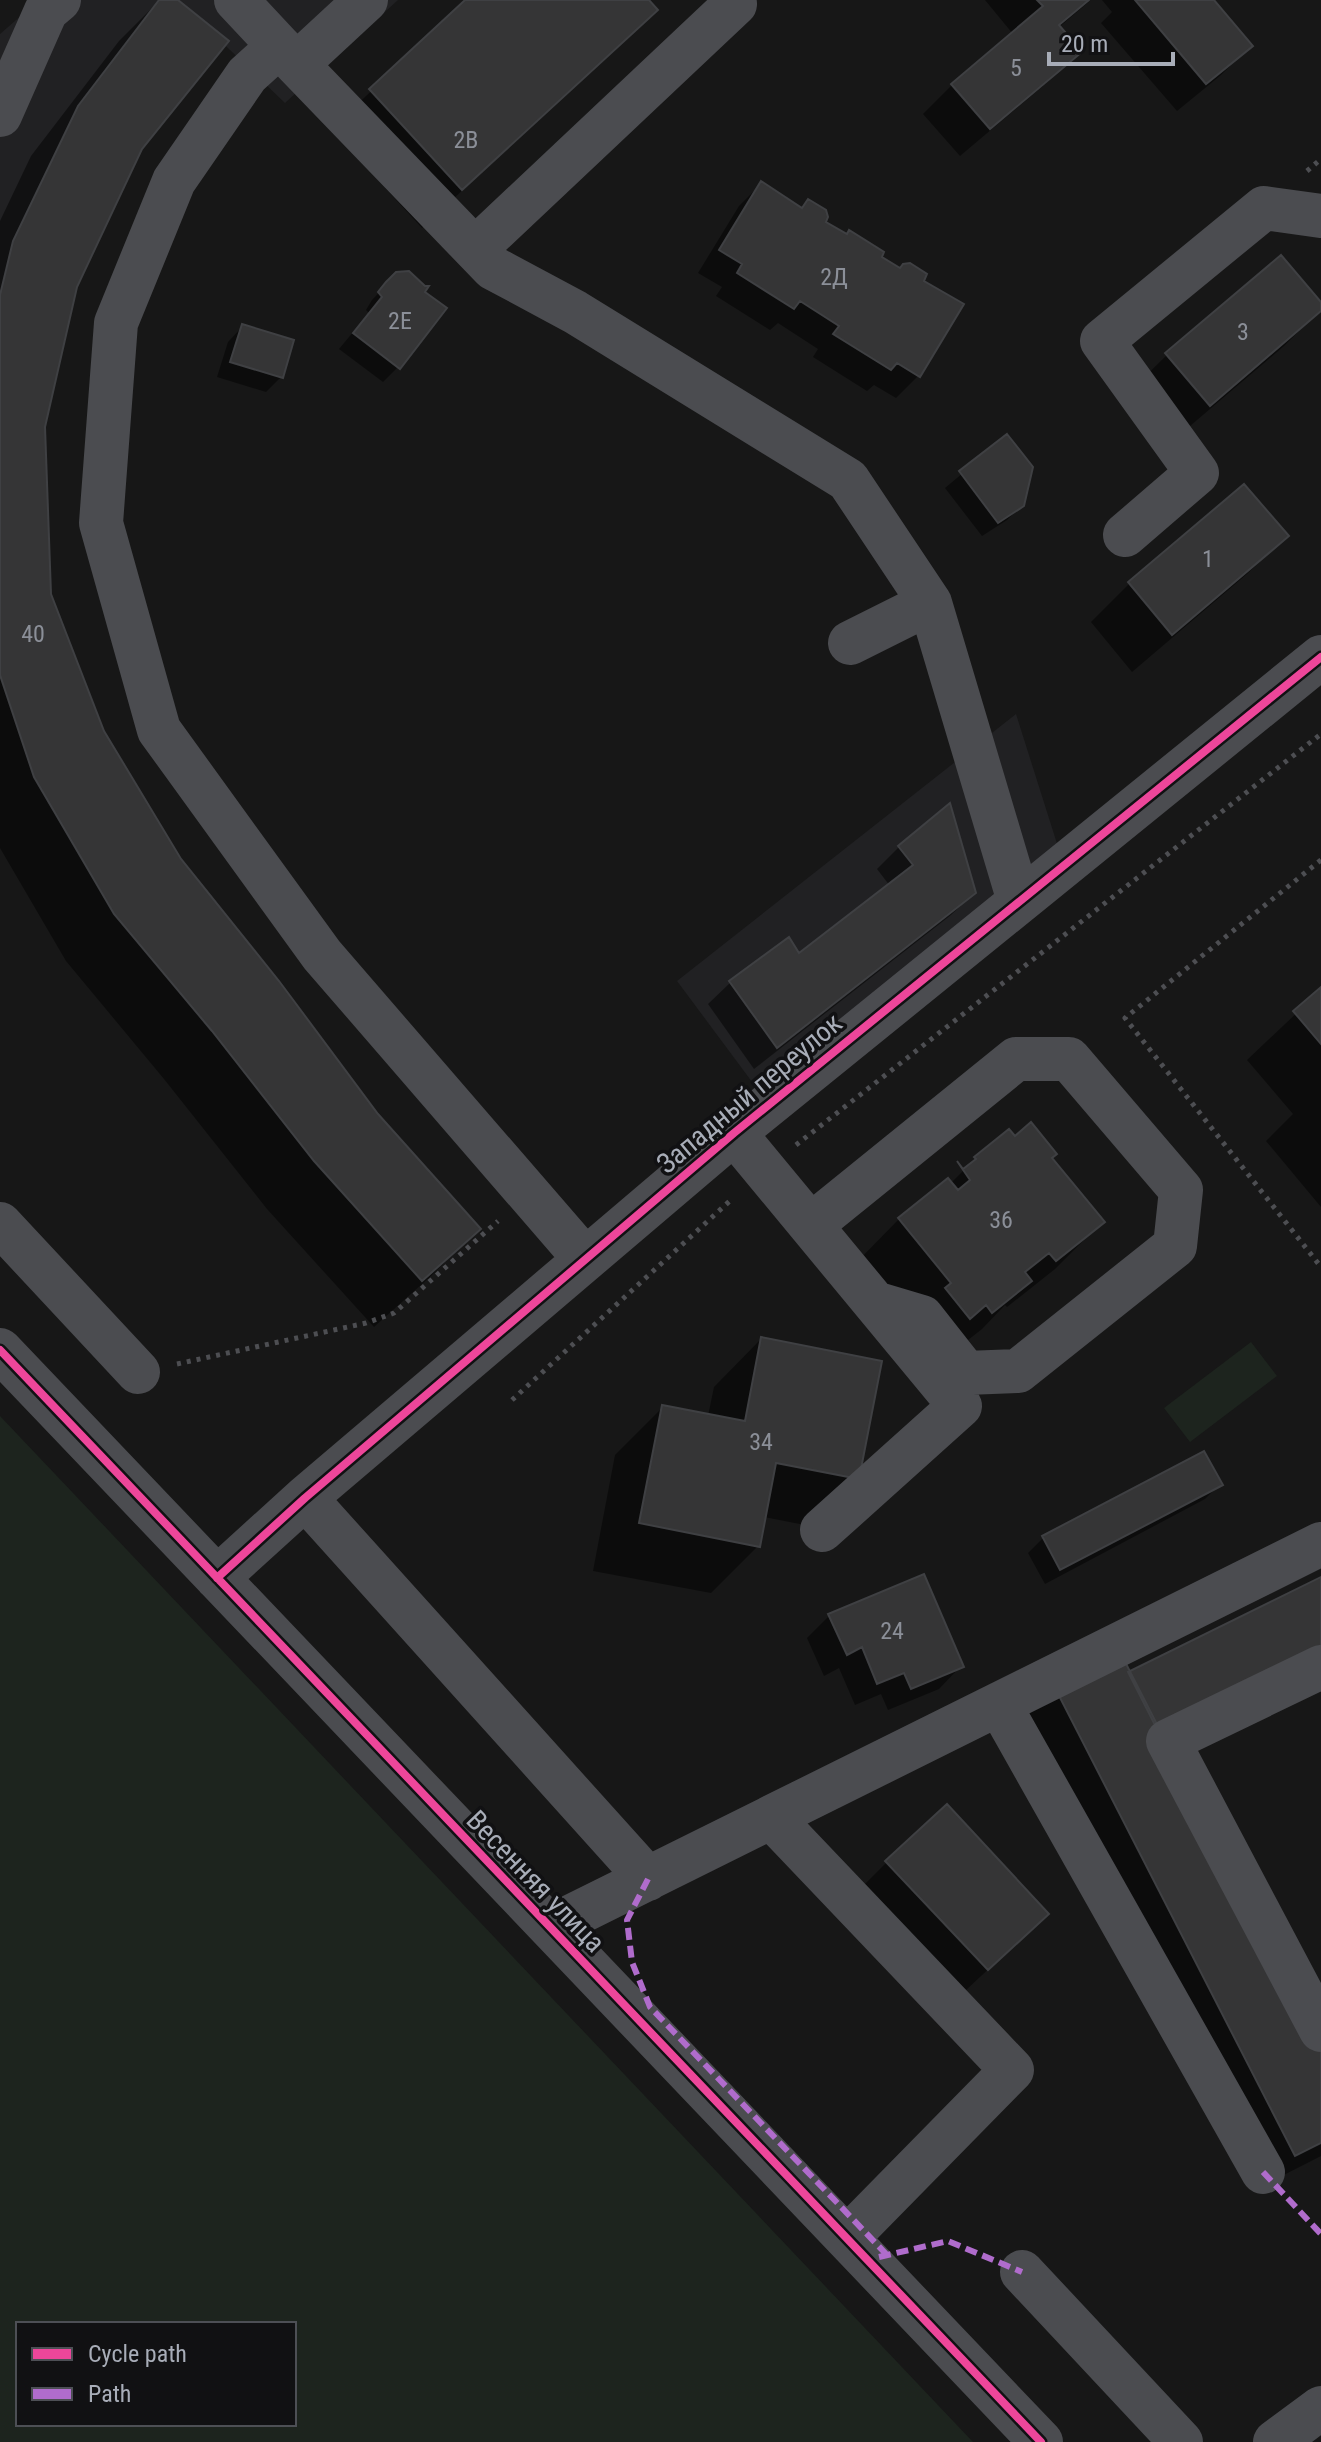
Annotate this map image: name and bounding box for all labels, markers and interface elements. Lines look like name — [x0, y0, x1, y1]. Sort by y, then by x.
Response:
scale bar — [1049, 16, 1173, 66]
text: 20 m — [1061, 30, 1108, 58]
house number: 5 — [1010, 54, 1022, 82]
house number: 2В — [454, 126, 478, 154]
house number: 2Д — [820, 263, 848, 291]
house number: 2Е — [388, 307, 412, 335]
house number: 3 — [1237, 318, 1249, 346]
house number: 1 — [1202, 545, 1214, 573]
house number: 40 — [21, 620, 45, 648]
street label: Западный переулок — [650, 1006, 849, 1180]
house number: 36 — [989, 1206, 1013, 1234]
house number: 34 — [749, 1428, 773, 1456]
house number: 24 — [880, 1617, 904, 1645]
street label: Весенняя улица — [460, 1804, 611, 1959]
legend — [16, 2322, 296, 2426]
text: Cycle path — [88, 2340, 187, 2368]
text: Path — [88, 2380, 131, 2408]

